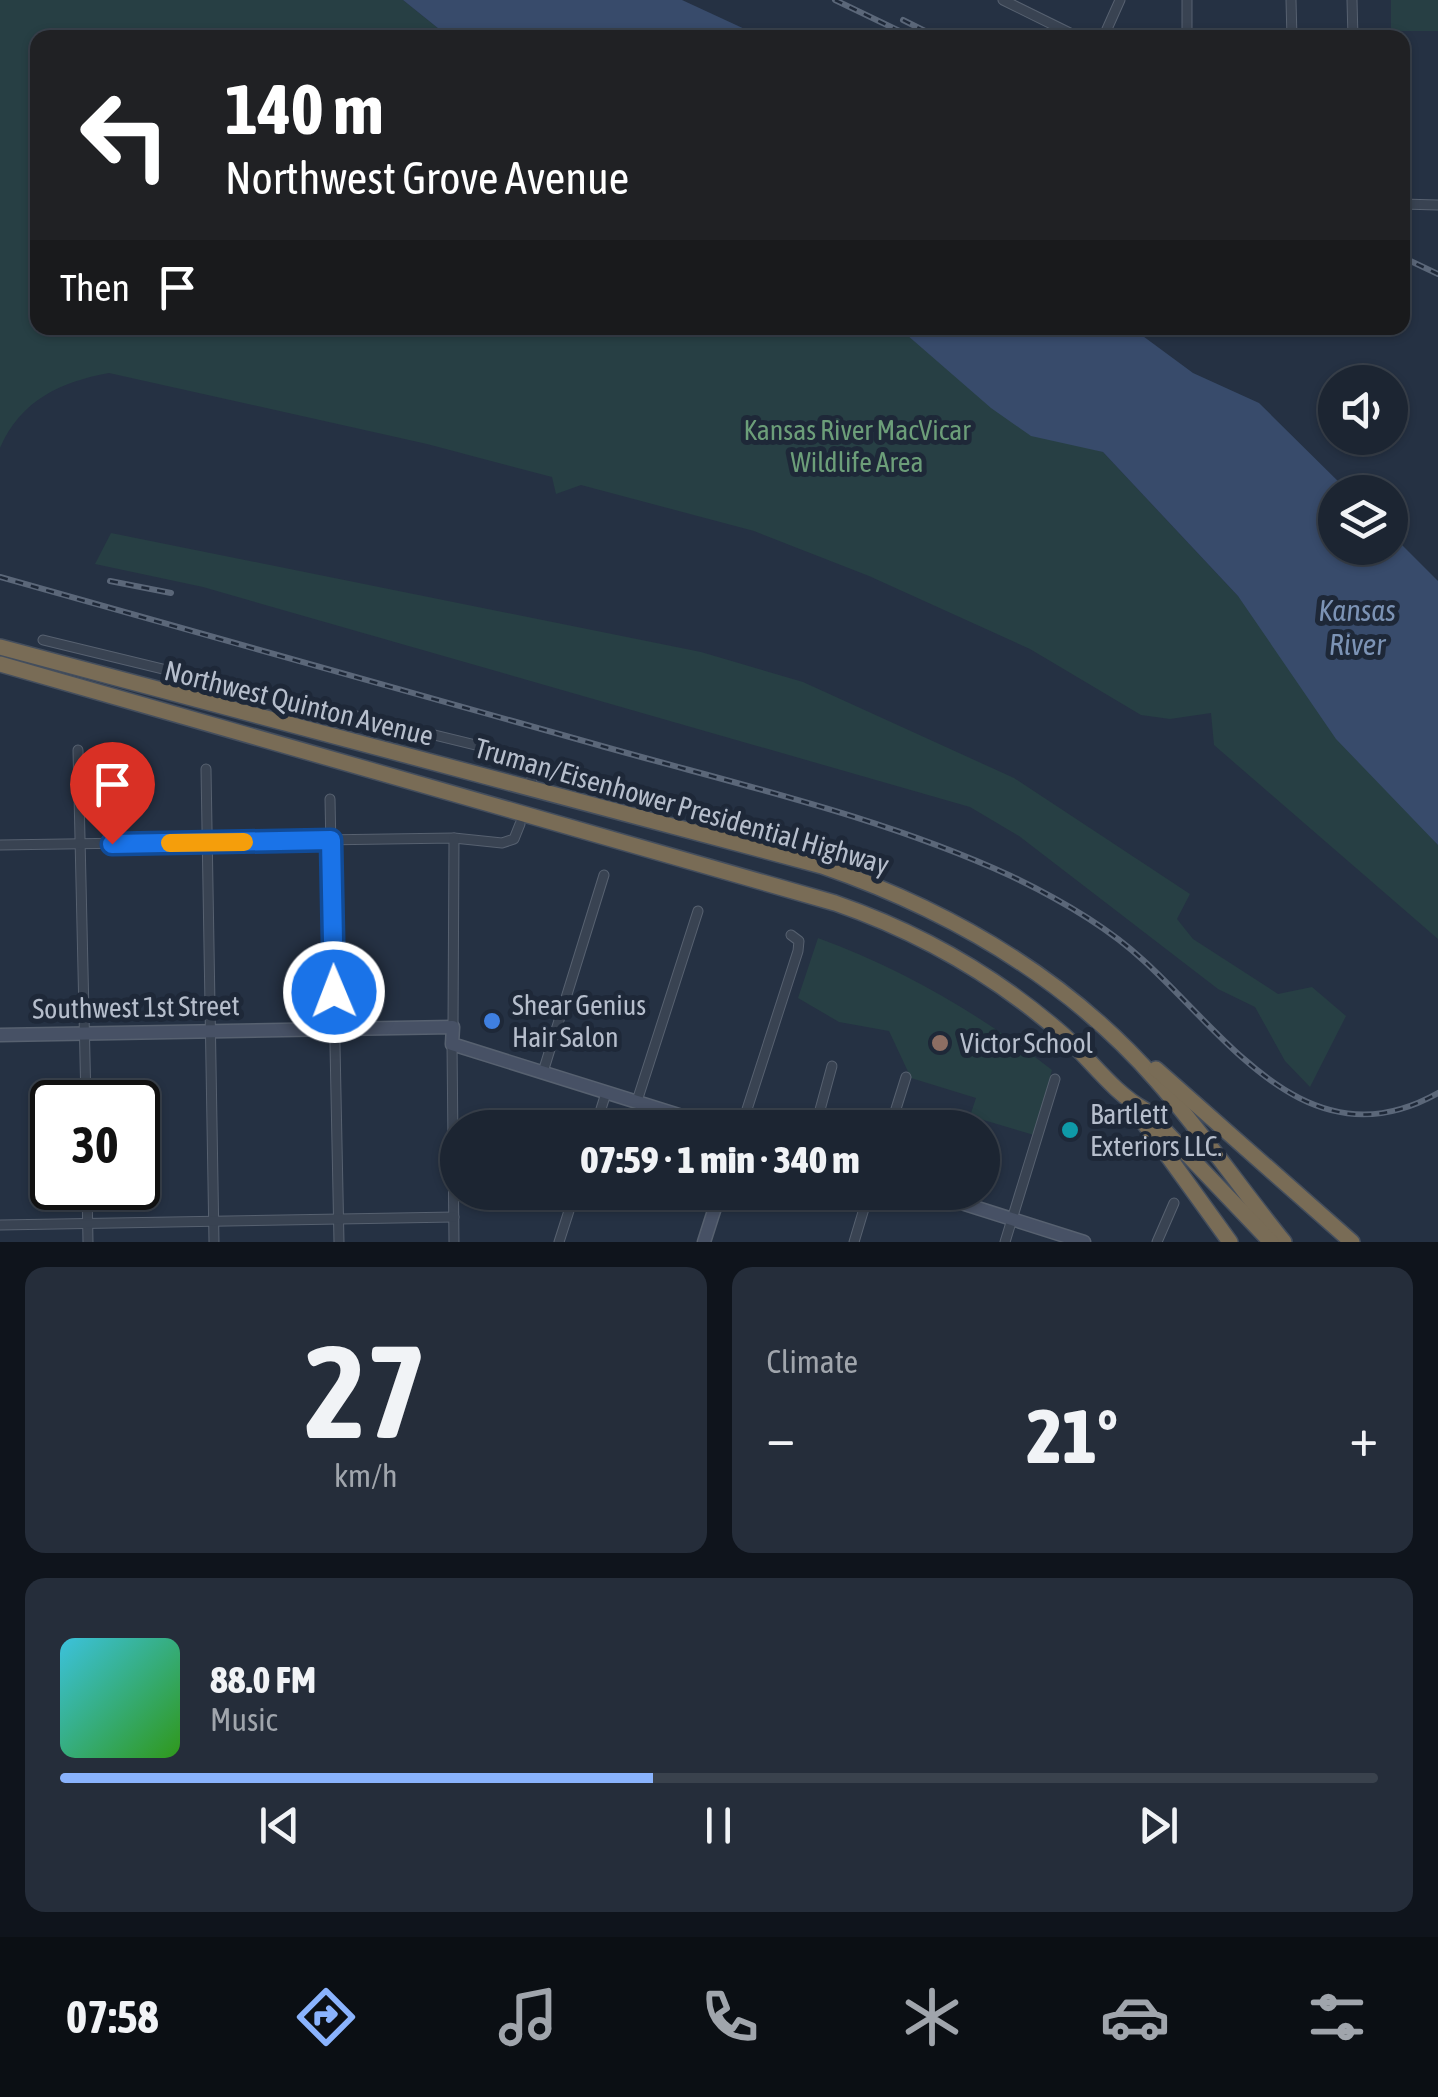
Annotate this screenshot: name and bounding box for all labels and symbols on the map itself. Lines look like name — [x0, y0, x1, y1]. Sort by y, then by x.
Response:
park label: Kansas River MacVicar Wildlife Area — [744, 414, 971, 478]
water label: Kansas River — [1318, 593, 1396, 661]
street label: Northwest Quinton Avenue — [161, 654, 437, 752]
street label: Truman/Eisenhower Presidential Highway — [471, 731, 893, 881]
pin — [70, 742, 155, 845]
position arrow — [282, 940, 386, 1044]
street label: Southwest 1st Street — [32, 989, 240, 1025]
place label: Shear Genius Hair Salon — [512, 989, 646, 1053]
marker: Shear Genius Hair Salon — [481, 1010, 503, 1032]
place label: Victor School — [960, 1027, 1094, 1059]
marker: Victor School — [929, 1032, 951, 1054]
speed limit sign: 30 — [30, 1080, 160, 1210]
place label: Bartlett Exteriors LLC. — [1090, 1098, 1222, 1162]
marker: Bartlett Exteriors LLC. — [1059, 1119, 1081, 1141]

